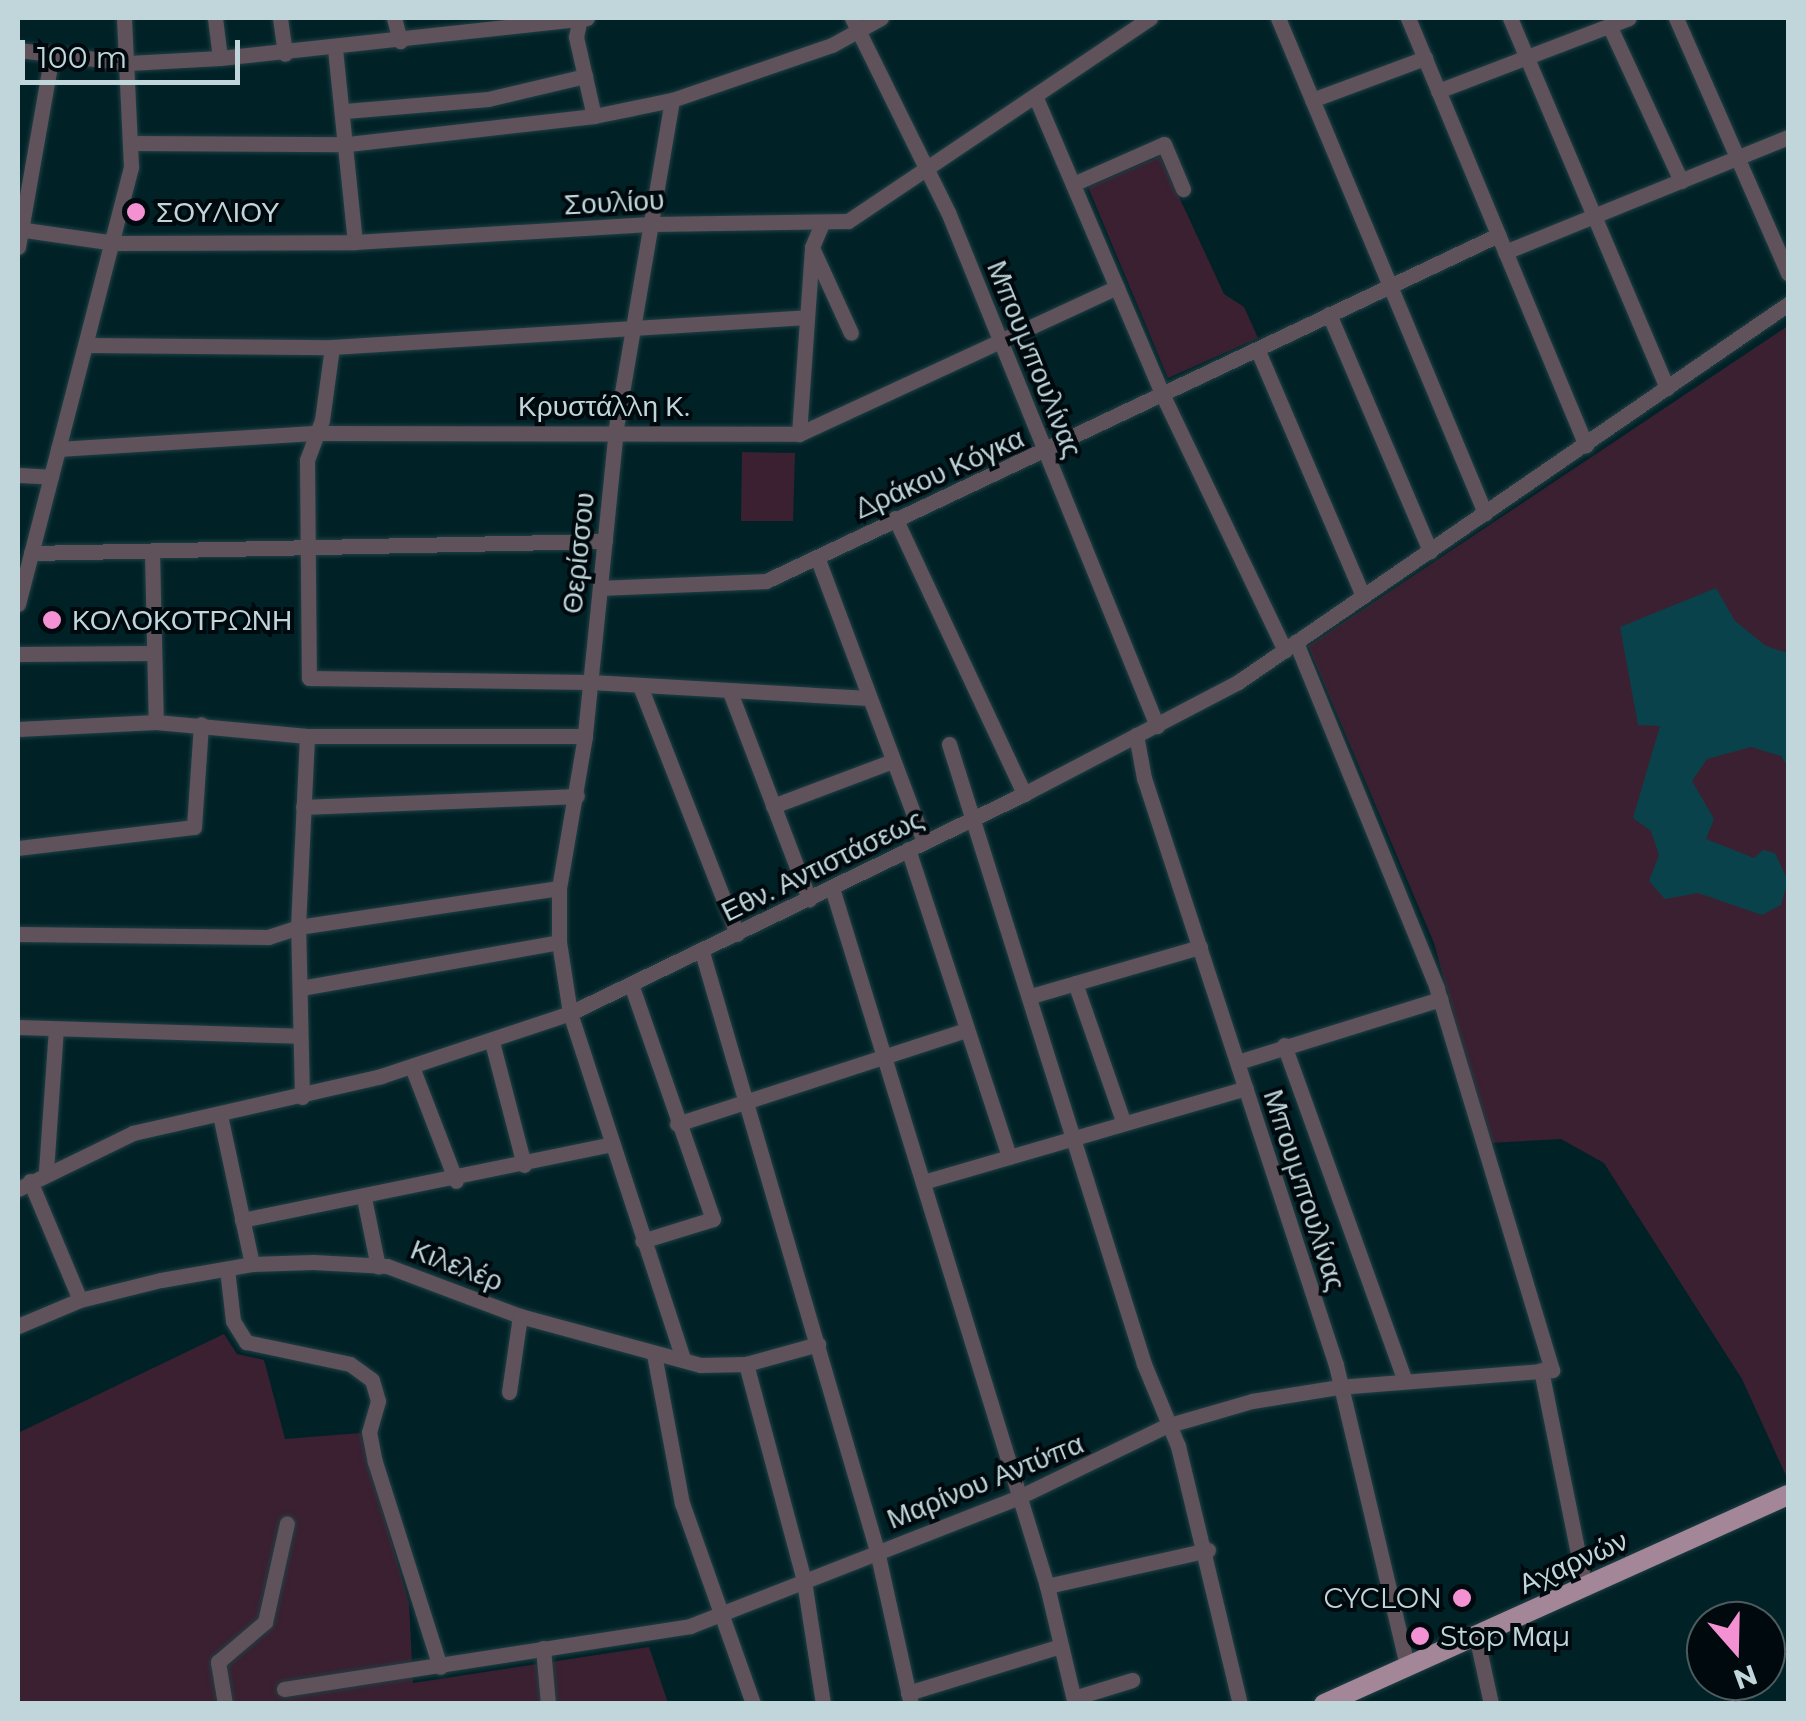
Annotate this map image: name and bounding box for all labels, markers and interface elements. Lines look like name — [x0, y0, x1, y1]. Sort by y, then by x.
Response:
scale bar — [25, 20, 245, 82]
text: 100 m — [37, 39, 127, 76]
street label: Σουλίου — [563, 183, 665, 221]
place label: ΣΟΥΛΙΟΥ — [156, 195, 280, 229]
marker: ΣΟΥΛΙΟΥ — [125, 201, 147, 223]
street label: Μπουμπουλίνας — [980, 256, 1090, 462]
street label: Κρυστάλλη Κ. — [518, 389, 690, 423]
street label: Δράκου Κόγκα — [849, 421, 1029, 525]
street label: Θερίσσου — [555, 491, 601, 615]
place label: ΚΟΛΟΚΟΤΡΩΝΗ — [72, 603, 292, 637]
marker: ΚΟΛΟΚΟΤΡΩΝΗ — [41, 609, 63, 631]
street label: Εθν. Αντιστάσεως — [716, 802, 928, 928]
street label: Μπουμπουλίνας — [1257, 1085, 1353, 1295]
street label: Κιλελέρ — [406, 1232, 508, 1298]
street label: Μαρίνου Αντύπα — [882, 1426, 1088, 1536]
street label: Αχαρνών — [1513, 1523, 1633, 1601]
place label: CYCLON — [1323, 1581, 1442, 1615]
marker: CYCLON — [1451, 1587, 1473, 1609]
north arrow — [1686, 1601, 1786, 1701]
place label: Stop Μαμ — [1440, 1619, 1570, 1653]
marker: Stop Μαμ — [1409, 1625, 1431, 1647]
text: N — [1729, 1657, 1762, 1697]

